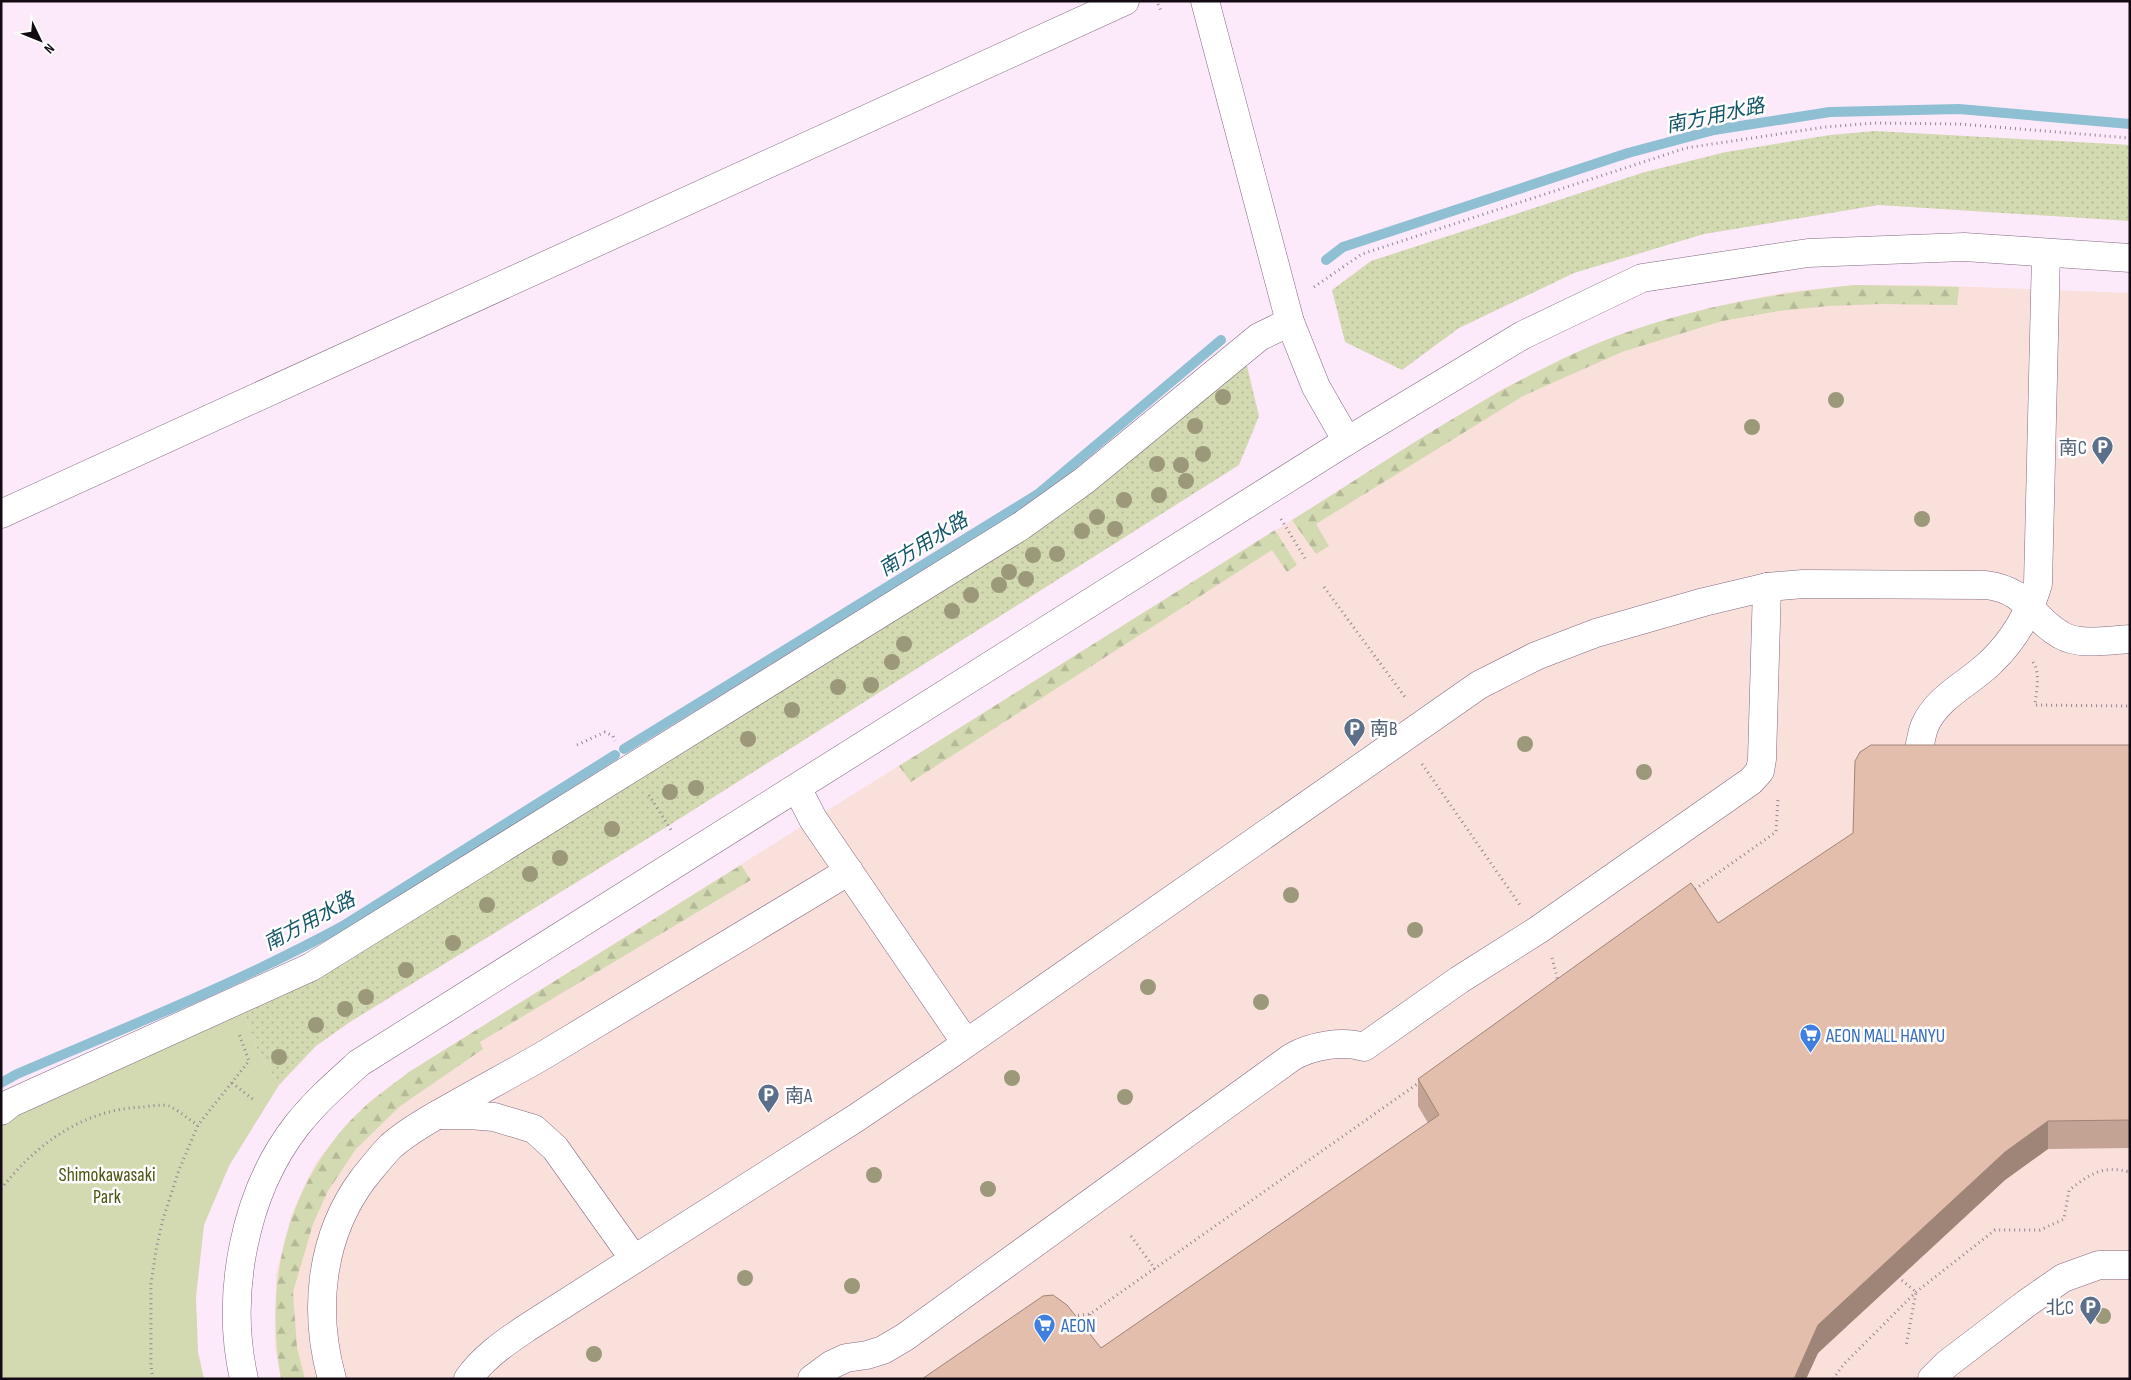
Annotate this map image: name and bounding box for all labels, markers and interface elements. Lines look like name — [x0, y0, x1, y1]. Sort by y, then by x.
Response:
north arrow — [15, 15, 65, 65]
text: N — [40, 40, 58, 57]
water label: 南方用水路 — [1664, 93, 1769, 138]
parking icon: 南C — [2091, 435, 2115, 466]
place label: 南C — [2059, 437, 2087, 460]
water label: 南方用水路 — [875, 507, 974, 582]
parking icon: 南B — [1342, 716, 1366, 747]
place label: 南B — [1370, 718, 1397, 741]
water label: 南方用水路 — [260, 887, 361, 956]
supermarket icon: AEON MALL HANYU — [1798, 1023, 1822, 1054]
place label: AEON MALL HANYU — [1825, 1025, 1945, 1048]
parking icon: 南A — [757, 1083, 781, 1114]
place label: 南A — [785, 1085, 813, 1108]
park label: Shimokawasaki Park — [59, 1164, 155, 1209]
parking icon: 北C — [2078, 1295, 2102, 1326]
place label: 北C — [2046, 1297, 2074, 1320]
supermarket icon: AEON — [1033, 1313, 1057, 1344]
place label: AEON — [1060, 1315, 1096, 1338]

